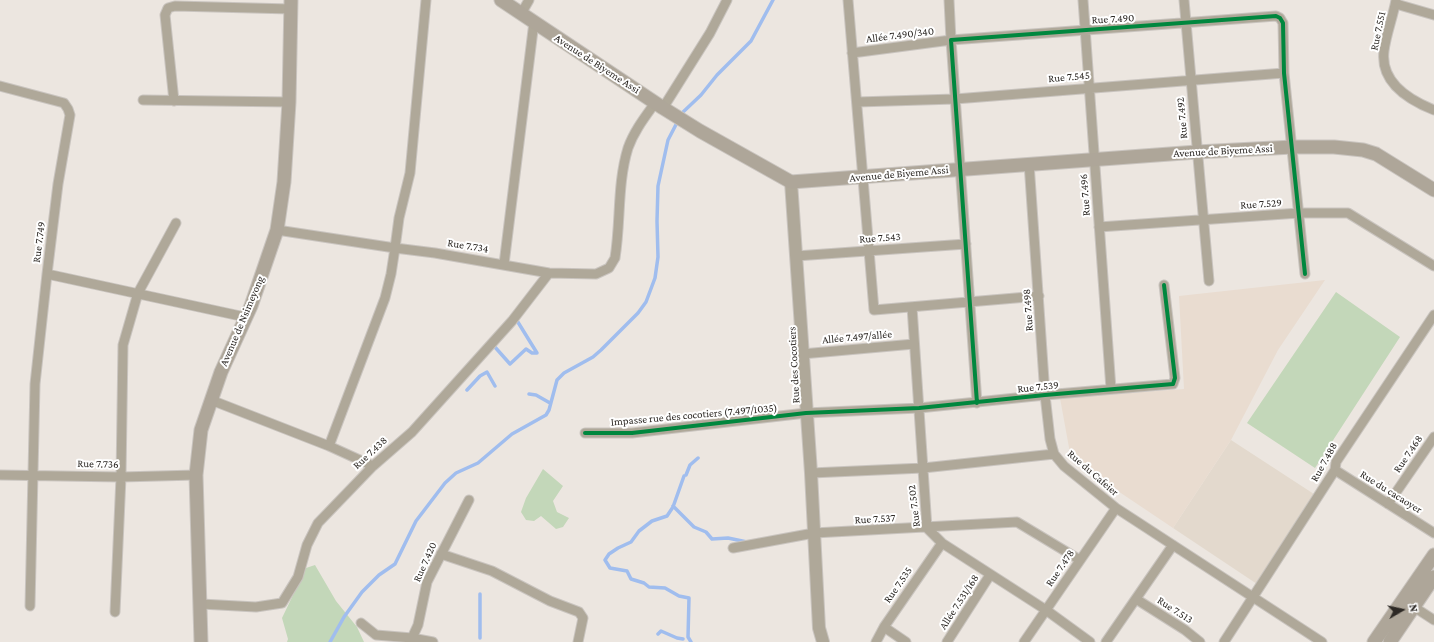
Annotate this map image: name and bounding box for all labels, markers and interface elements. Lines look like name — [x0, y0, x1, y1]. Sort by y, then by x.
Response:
street label: Rue 7.551 — [1367, 10, 1389, 52]
street label: Rue 7.490 — [1091, 11, 1135, 27]
street label: Allée 7.490/340 — [865, 24, 935, 46]
street label: Avenue de Biyeme Assi — [552, 31, 642, 97]
street label: Rue 7.545 — [1048, 69, 1090, 85]
street label: Rue 7.492 — [1174, 97, 1190, 139]
street label: Avenue de Biyeme Assi — [1173, 142, 1273, 160]
street label: Avenue de Biyeme Assi — [849, 163, 949, 185]
street label: Rue 7.496 — [1077, 173, 1093, 217]
street label: Rue 7.529 — [1240, 196, 1282, 212]
street label: Rue 7.749 — [30, 221, 48, 263]
street label: Rue 7.543 — [859, 230, 901, 246]
street label: Rue 7.734 — [447, 236, 489, 256]
street label: Avenue de Nsimeyong — [217, 274, 267, 368]
street label: Rue 7.498 — [1020, 288, 1036, 332]
street label: Rue des Cocotiers — [785, 326, 803, 404]
street label: Allée 7.497/allée — [822, 327, 892, 347]
street label: Rue 7.539 — [1017, 378, 1059, 396]
street label: Impasse rue des cocotiers (7.497/1035) — [610, 401, 778, 429]
street label: Rue 7.468 — [1391, 433, 1425, 475]
street label: Rue 7.438 — [350, 434, 390, 472]
street label: Rue 7.488 — [1308, 440, 1340, 484]
street label: Rue du Cafeier — [1065, 447, 1121, 499]
street label: Rue 7.736 — [77, 457, 119, 471]
street label: Rue du cacaoyer — [1357, 468, 1425, 516]
street label: Rue 7.502 — [905, 484, 923, 528]
street label: Rue 7.537 — [854, 511, 896, 527]
street label: Rue 7.420 — [410, 540, 440, 584]
street label: Rue 7.478 — [1043, 547, 1077, 589]
street label: Rue 7.535 — [881, 564, 915, 606]
street label: Allée 7.531/168 — [936, 572, 982, 632]
north arrow — [1382, 590, 1422, 630]
street label: Rue 7.513 — [1155, 594, 1195, 626]
text: N — [1407, 603, 1420, 613]

